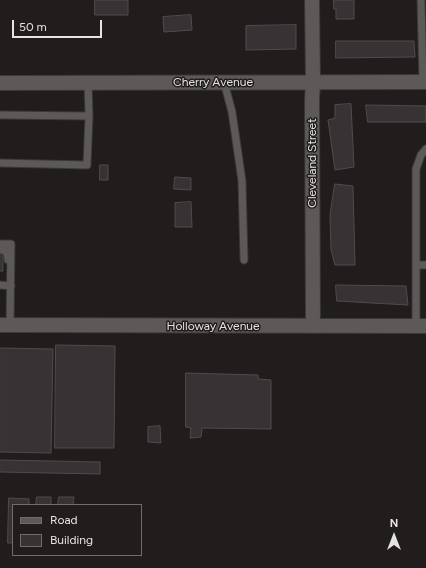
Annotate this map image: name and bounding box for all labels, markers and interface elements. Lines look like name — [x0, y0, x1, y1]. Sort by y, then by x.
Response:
scale bar — [14, 12, 104, 38]
text: 50 m — [19, 20, 47, 34]
street label: Cherry Avenue — [173, 75, 253, 89]
street label: Cleveland Street — [305, 118, 319, 208]
street label: Holloway Avenue — [166, 319, 260, 333]
legend — [12, 504, 142, 556]
text: Road — [50, 513, 78, 527]
north arrow — [374, 516, 414, 556]
text: N — [390, 517, 398, 530]
text: Building — [50, 533, 93, 547]

